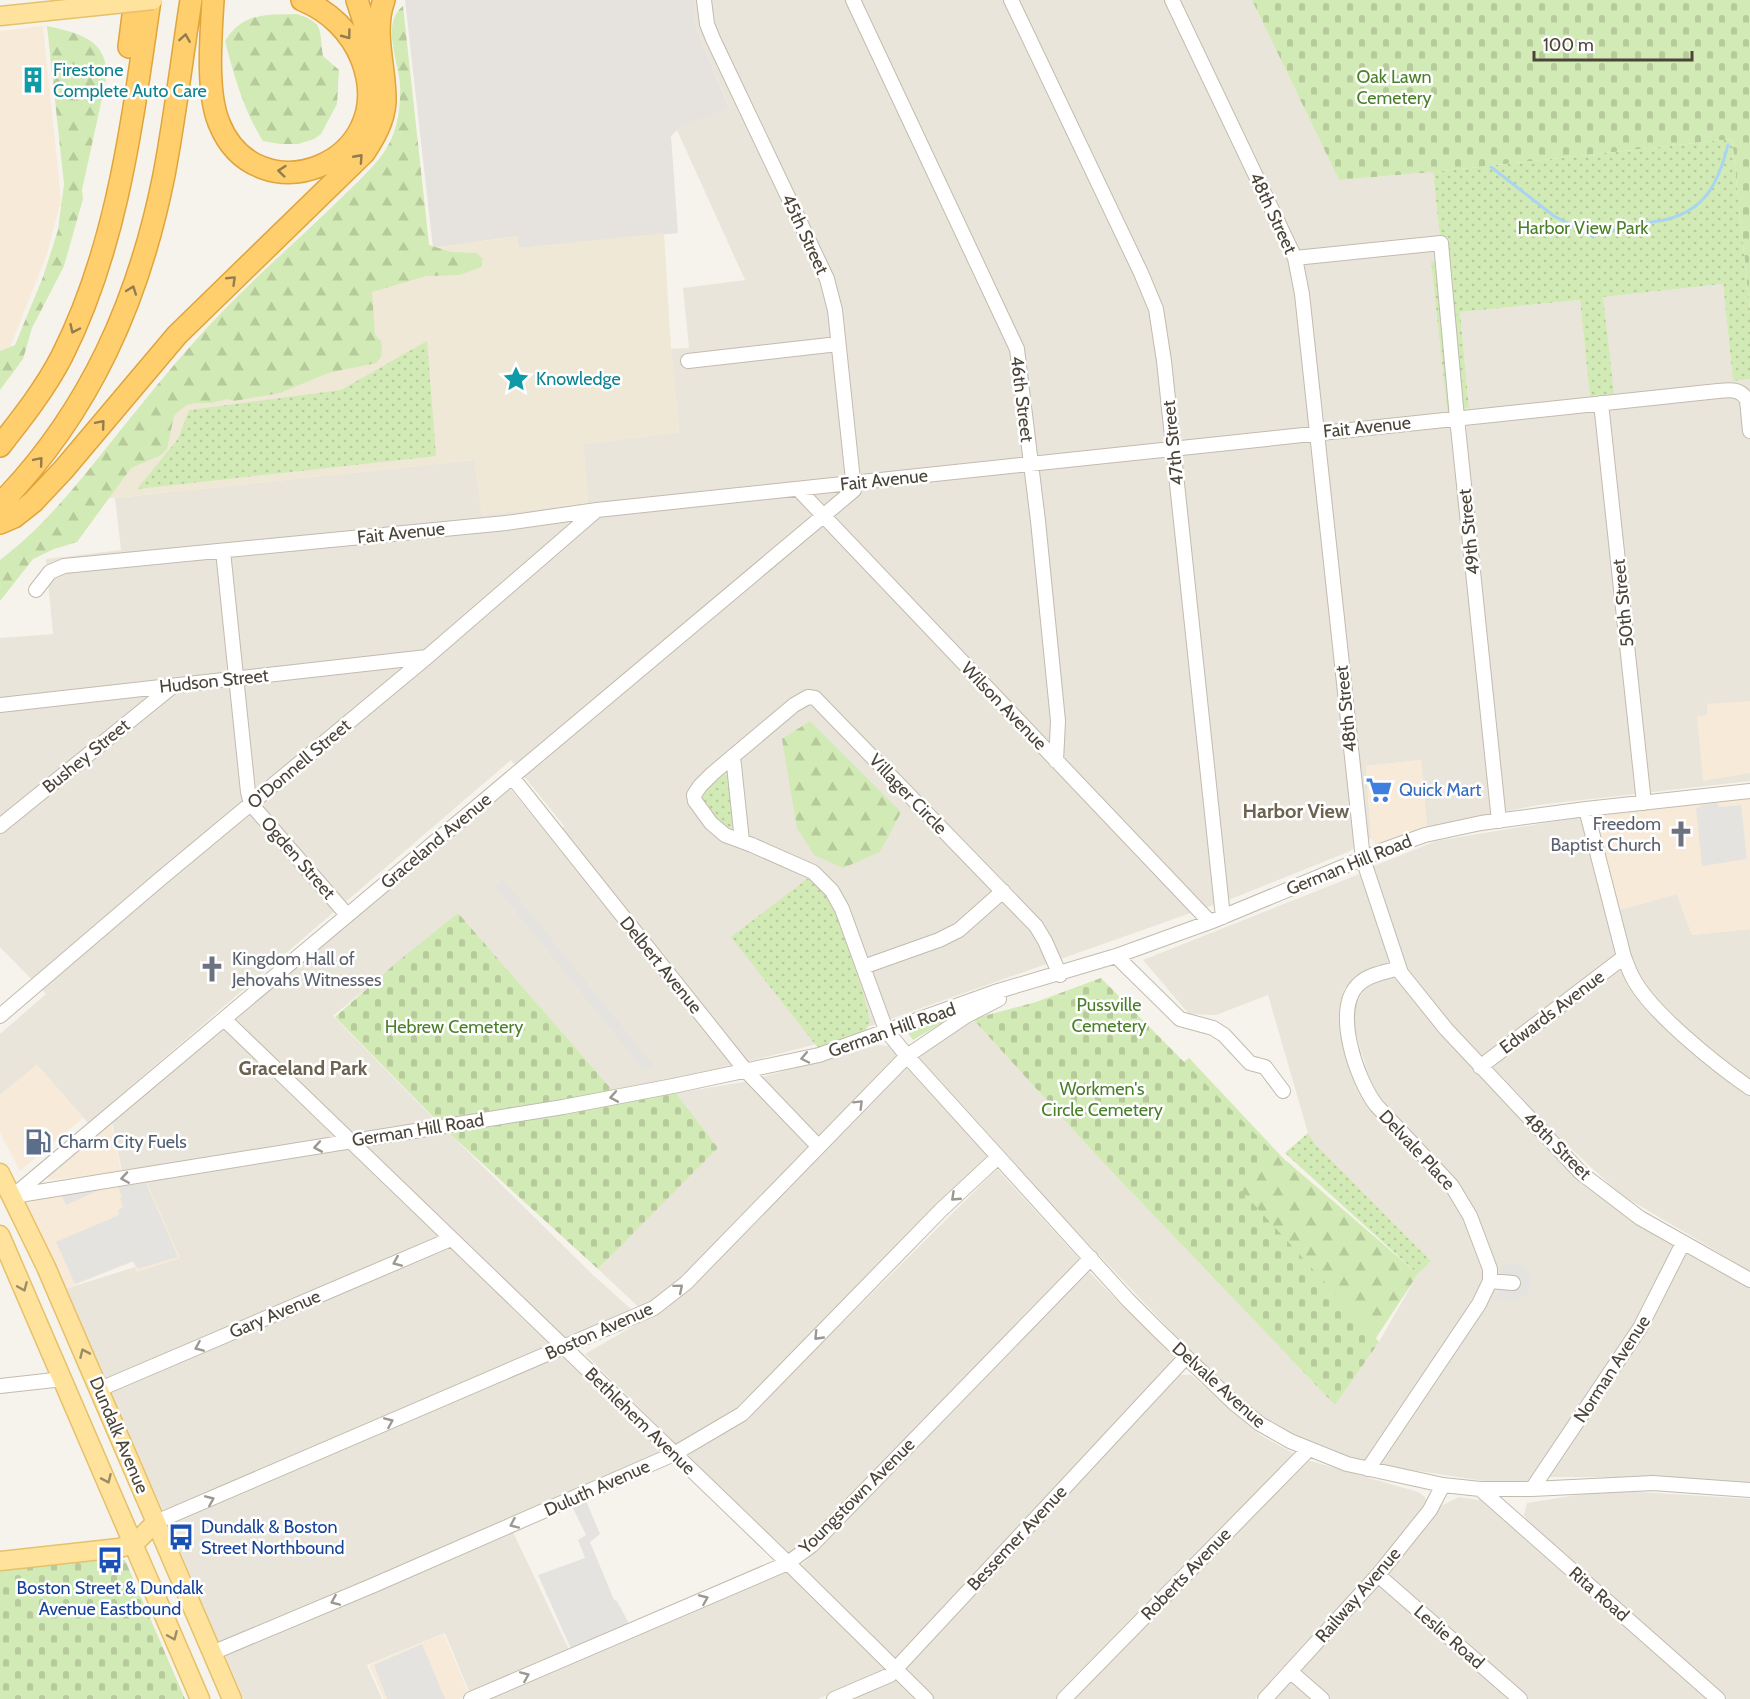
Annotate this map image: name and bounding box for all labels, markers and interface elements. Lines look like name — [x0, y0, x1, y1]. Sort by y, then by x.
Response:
scale bar — [1534, 24, 1692, 62]
one-way arrow — [340, 29, 351, 40]
one-way arrow — [178, 34, 191, 44]
text: 100 m — [1543, 34, 1594, 56]
place label: Firestone Complete Auto Care — [53, 59, 207, 102]
building icon: Firestone Complete Auto Care — [18, 65, 48, 95]
park label: Oak Lawn Cemetery — [1356, 66, 1432, 109]
one-way arrow — [352, 155, 363, 165]
one-way arrow — [277, 165, 287, 178]
street label: 48th Street — [1245, 169, 1301, 257]
street label: 45th Street — [777, 190, 833, 278]
park label: Harbor View Park — [1518, 217, 1649, 239]
one-way arrow — [225, 277, 236, 288]
one-way arrow — [124, 285, 137, 296]
one-way arrow — [70, 323, 82, 334]
street label: 46th Street — [1006, 355, 1038, 443]
place icon: Knowledge — [501, 364, 531, 394]
place label: Knowledge — [536, 368, 621, 390]
street label: 47th Street — [1158, 399, 1188, 487]
street label: Fait Avenue — [1322, 411, 1412, 443]
one-way arrow — [93, 420, 104, 431]
one-way arrow — [32, 457, 43, 468]
street label: Fait Avenue — [839, 464, 929, 496]
street label: 49th Street — [1454, 488, 1484, 576]
street label: Fait Avenue — [356, 517, 446, 549]
street label: 50th Street — [1607, 558, 1639, 648]
street label: Wilson Avenue — [957, 658, 1051, 754]
street label: Hudson Street — [158, 664, 270, 698]
street label: 48th Street — [1330, 664, 1362, 754]
street label: Bushey Street — [38, 714, 134, 798]
street label: O'Donnell Street — [243, 714, 355, 814]
street label: Villager Circle — [864, 749, 952, 839]
supermarket icon: Quick Mart — [1364, 775, 1394, 805]
place label: Quick Mart — [1399, 779, 1481, 801]
street label: Graceland Avenue — [376, 788, 496, 894]
district label: Harbor View — [1243, 799, 1350, 823]
street label: Ogden Street — [256, 812, 340, 904]
place label: Freedom Baptist Church — [1551, 813, 1661, 856]
church icon: Freedom Baptist Church — [1666, 819, 1696, 849]
street label: German Hill Road — [1283, 830, 1415, 900]
street label: Delbert Avenue — [615, 912, 707, 1018]
place label: Kingdom Hall of Jehovahs Witnesses — [231, 948, 381, 991]
church icon: Kingdom Hall of Jehovahs Witnesses — [197, 954, 227, 984]
street label: Edwards Avenue — [1495, 966, 1609, 1058]
park label: Pussville Cemetery — [1071, 994, 1147, 1037]
street label: German Hill Road — [825, 998, 959, 1062]
park label: Hebrew Cemetery — [385, 1016, 523, 1038]
one-way arrow — [800, 1051, 810, 1064]
district label: Graceland Park — [239, 1056, 368, 1080]
park label: Workmen's Circle Cemetery — [1041, 1078, 1163, 1121]
one-way arrow — [609, 1090, 619, 1103]
one-way arrow — [852, 1100, 863, 1111]
street label: Delvale Place — [1374, 1105, 1460, 1195]
street label: 48th Street — [1518, 1107, 1596, 1185]
street label: German Hill Road — [350, 1109, 486, 1151]
fuel station icon: Charm City Fuels — [23, 1127, 53, 1157]
place label: Charm City Fuels — [58, 1131, 187, 1153]
one-way arrow — [313, 1140, 322, 1152]
one-way arrow — [121, 1171, 131, 1184]
one-way arrow — [951, 1189, 962, 1200]
one-way arrow — [392, 1255, 403, 1267]
one-way arrow — [16, 1281, 28, 1292]
one-way arrow — [672, 1284, 683, 1295]
street label: Gary Avenue — [226, 1285, 324, 1343]
street label: Boston Avenue — [542, 1298, 656, 1364]
street label: Norman Avenue — [1569, 1311, 1655, 1427]
one-way arrow — [814, 1329, 825, 1339]
street label: Delvale Avenue — [1168, 1337, 1270, 1433]
one-way arrow — [194, 1340, 205, 1352]
one-way arrow — [79, 1348, 91, 1359]
street label: Bethlehem Avenue — [580, 1363, 700, 1479]
street label: Dundalk Avenue — [85, 1373, 153, 1497]
one-way arrow — [383, 1418, 394, 1430]
street label: Youngstown Avenue — [794, 1434, 919, 1559]
street label: Duluth Avenue — [541, 1455, 653, 1521]
one-way arrow — [99, 1473, 111, 1484]
street label: Bessemer Avenue — [963, 1481, 1071, 1595]
one-way arrow — [204, 1495, 215, 1507]
place label: Dundalk & Boston Street Northbound — [201, 1516, 345, 1559]
one-way arrow — [509, 1517, 520, 1529]
bus stop icon: Dundalk & Boston Street Northbound — [166, 1522, 196, 1552]
street label: Roberts Avenue — [1136, 1523, 1236, 1625]
street label: Railway Avenue — [1311, 1543, 1405, 1647]
bus stop icon: Boston Street & Dundalk Avenue Eastbound — [95, 1545, 125, 1575]
street label: Rita Road — [1564, 1562, 1634, 1626]
place label: Boston Street & Dundalk Avenue Eastbound — [17, 1577, 204, 1620]
one-way arrow — [330, 1594, 341, 1606]
one-way arrow — [698, 1594, 709, 1606]
street label: Leslie Road — [1409, 1601, 1489, 1673]
one-way arrow — [166, 1630, 178, 1641]
one-way arrow — [519, 1671, 530, 1683]

